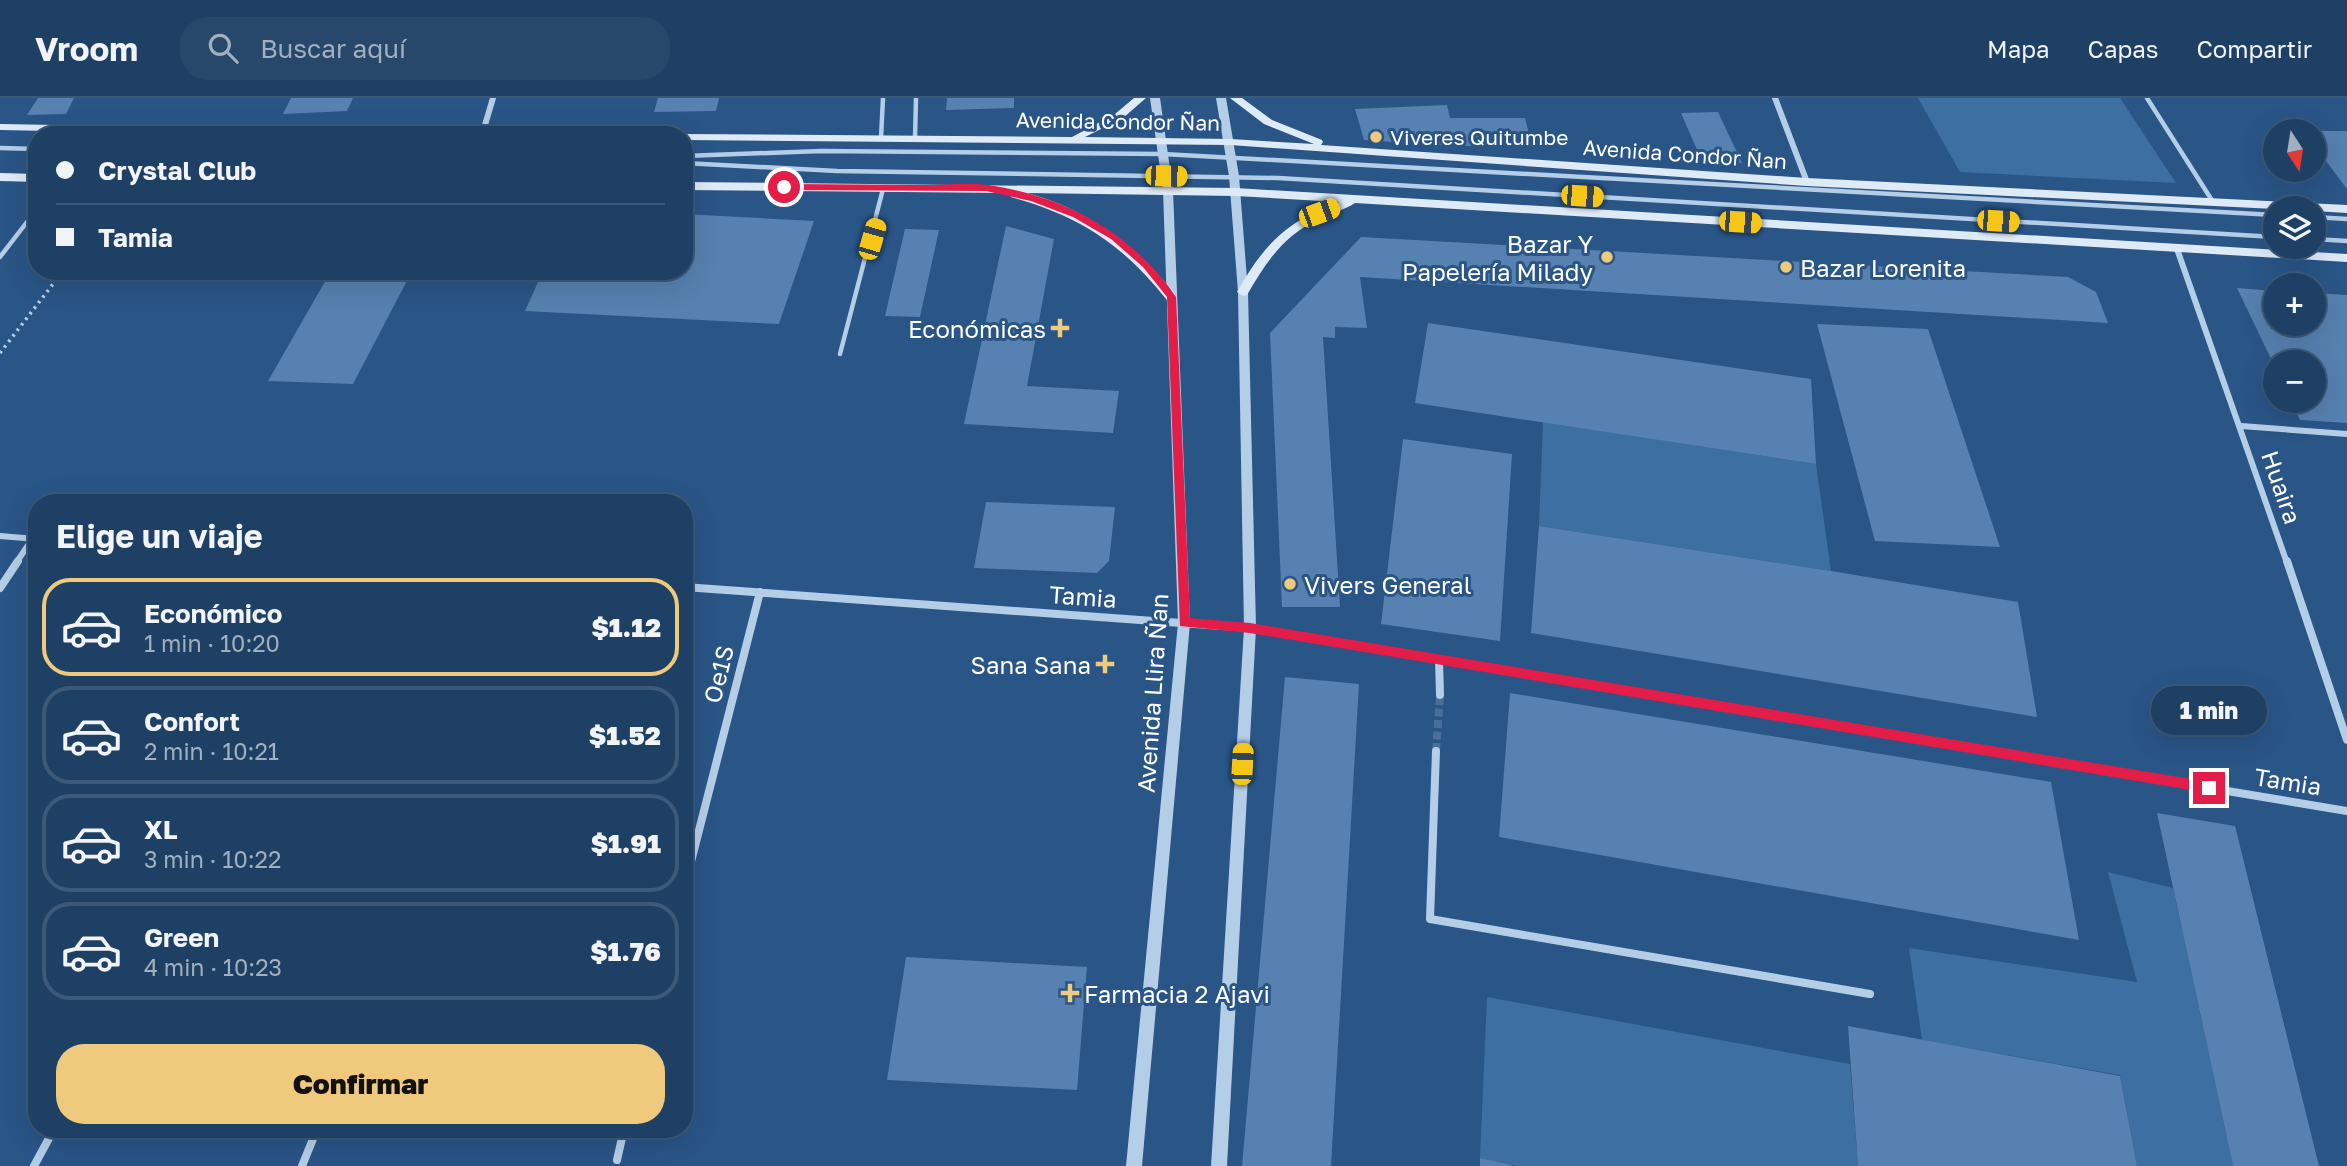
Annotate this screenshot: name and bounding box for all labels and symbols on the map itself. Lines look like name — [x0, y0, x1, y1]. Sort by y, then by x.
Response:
street label: Avenida Condor Ñan — [1016, 106, 1220, 136]
north arrow — [2263, 119, 2326, 182]
place label: Viveres Quitumbe — [1390, 124, 1568, 150]
marker: Viveres Quitumbe — [1368, 129, 1384, 145]
street label: Avenida Condor Ñan — [1582, 134, 1788, 174]
car — [1145, 165, 1188, 187]
route start — [768, 171, 800, 203]
car — [1561, 184, 1604, 208]
car — [1296, 196, 1343, 230]
car — [1977, 209, 2020, 233]
car — [1719, 210, 1762, 234]
car — [857, 216, 888, 262]
place label: Bazar Y Papelería Milady — [1402, 229, 1594, 286]
marker: Bazar Y Papelería Milady — [1599, 249, 1615, 265]
place label: Bazar Lorenita — [1800, 253, 1966, 282]
marker: Bazar Lorenita — [1778, 259, 1794, 275]
place label: Económicas — [908, 314, 1046, 343]
marker: Económicas — [1052, 320, 1068, 336]
street label: Huaira — [2256, 447, 2308, 527]
place label: Vivers General — [1304, 570, 1471, 599]
marker: Vivers General — [1282, 576, 1298, 592]
street label: Tamia — [1048, 579, 1118, 613]
street label: Avenida Llira Ñan — [1131, 592, 1173, 794]
street label: Oe1S — [697, 642, 739, 706]
place label: Sana Sana — [971, 650, 1091, 679]
marker: Sana Sana — [1097, 656, 1113, 672]
callout: 1 min — [2151, 686, 2267, 736]
car — [1231, 742, 1254, 786]
street label: Tamia — [2252, 761, 2324, 801]
route end — [2193, 772, 2225, 804]
place label: Farmacia 2 Ajavi — [1084, 979, 1270, 1008]
marker: Farmacia 2 Ajavi — [1062, 985, 1078, 1001]

